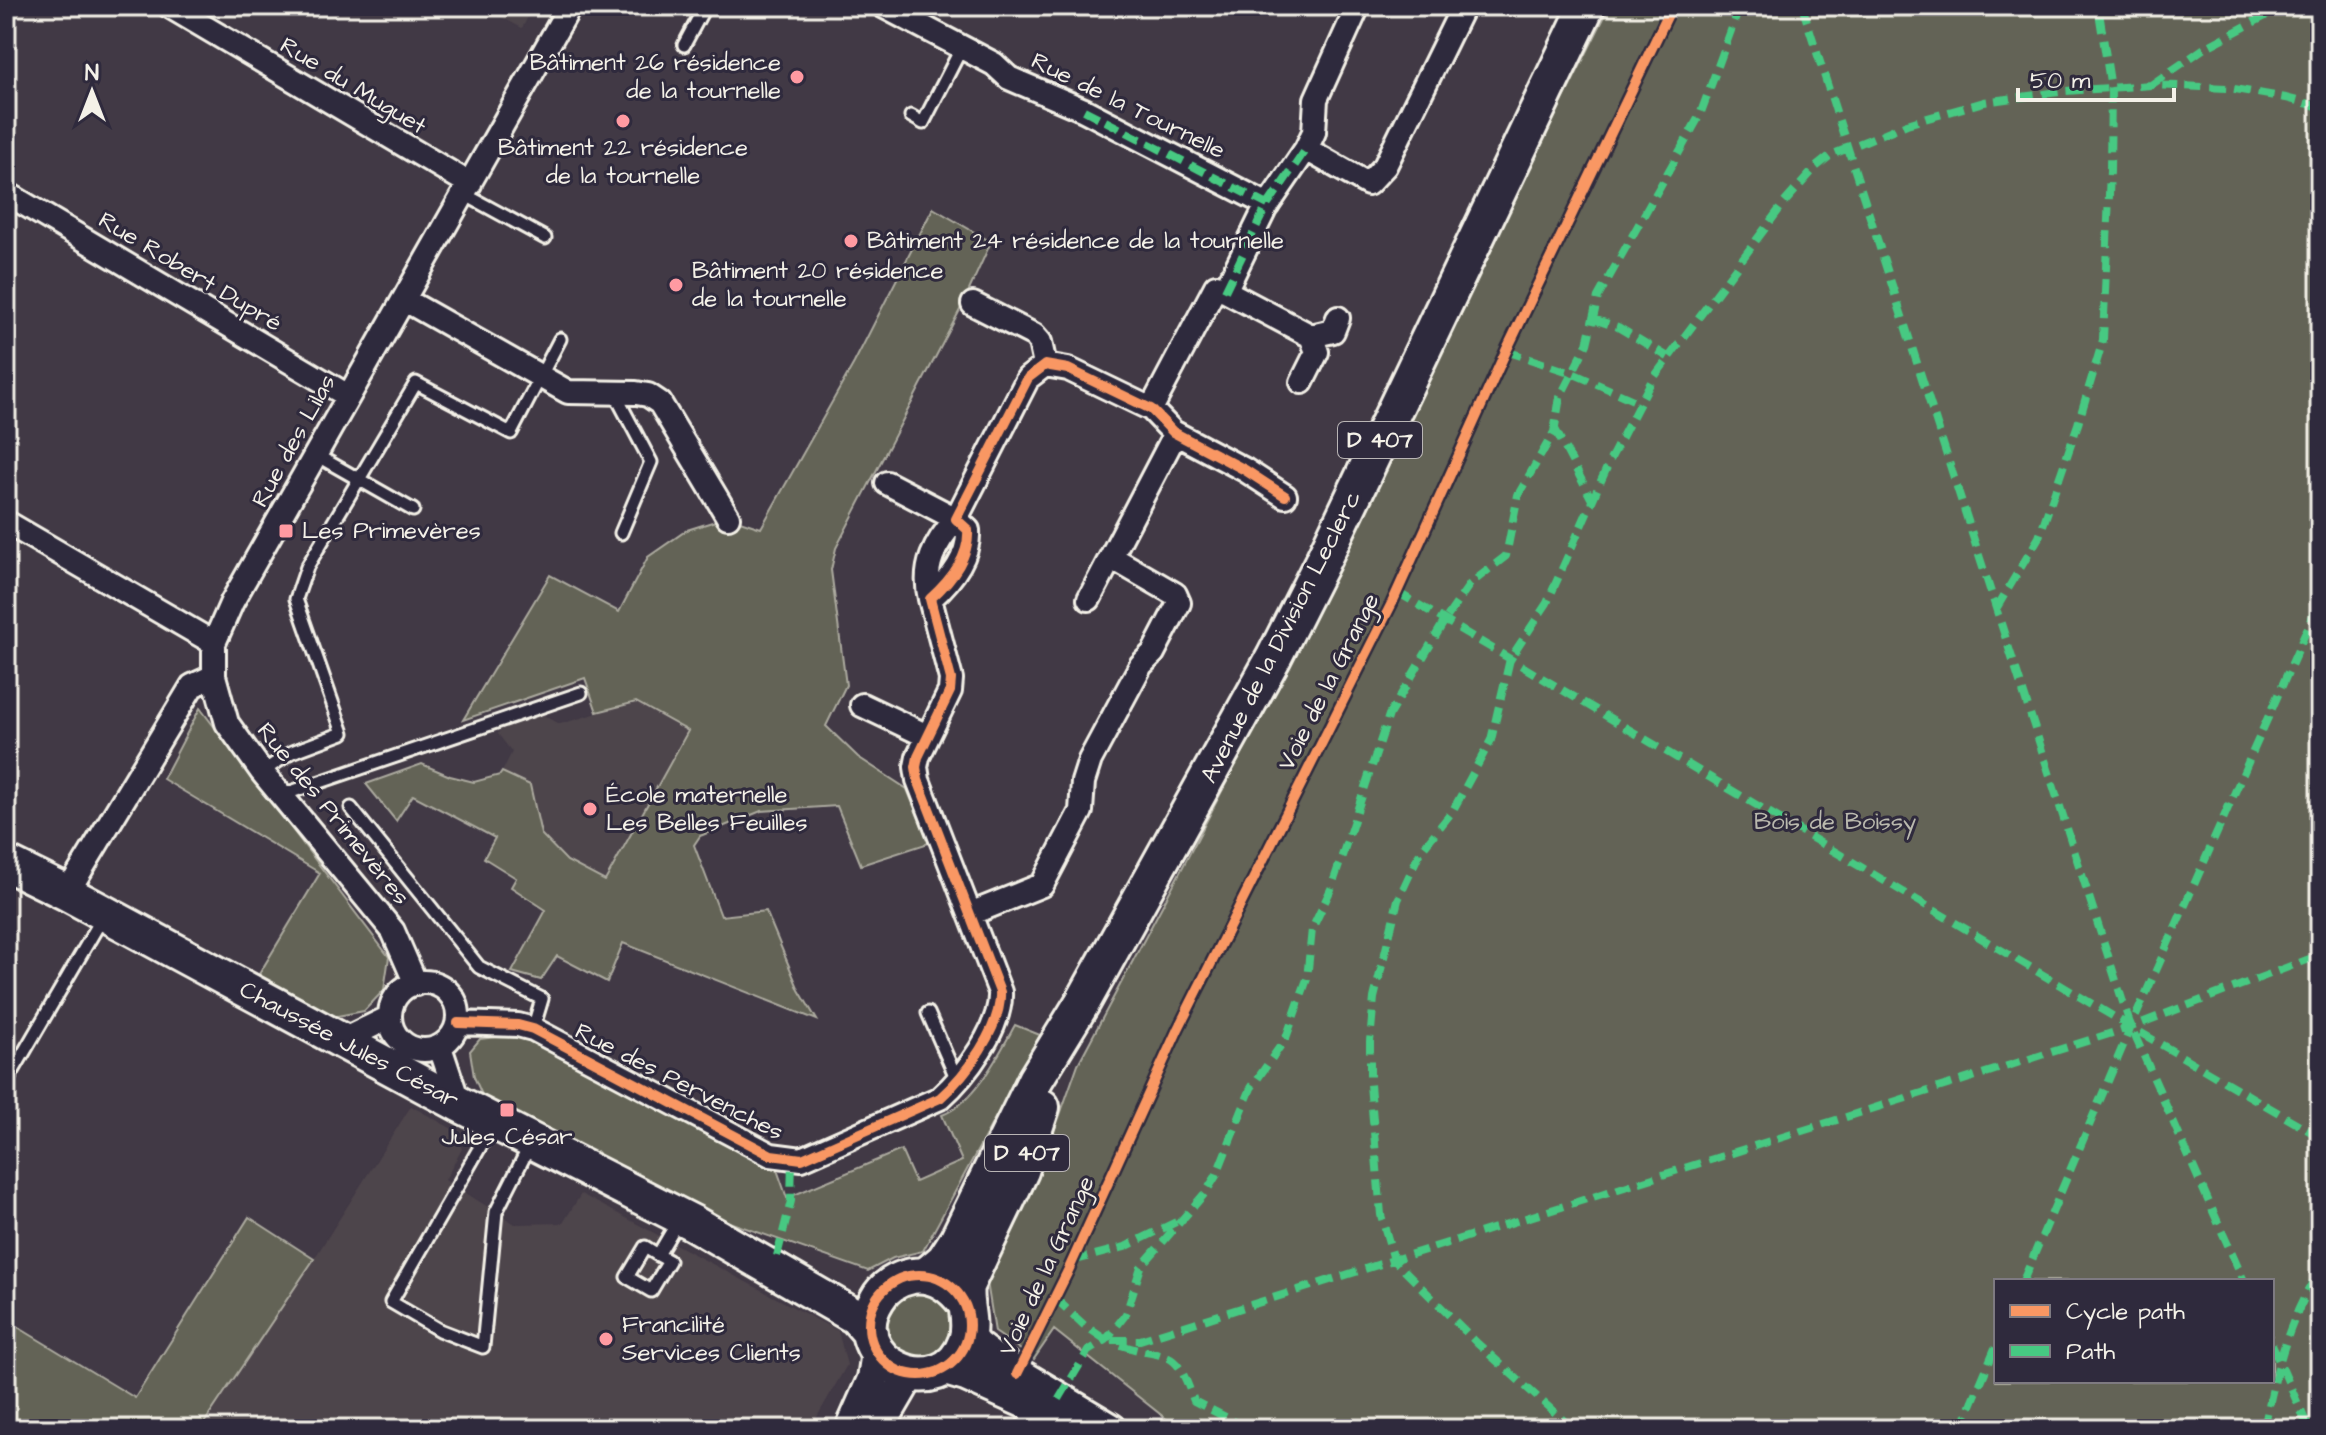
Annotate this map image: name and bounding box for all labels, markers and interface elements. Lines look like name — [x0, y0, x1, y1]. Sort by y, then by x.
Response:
street label: Rue du Muguet — [273, 29, 433, 144]
street label: Rue de la Tournelle — [1025, 44, 1231, 168]
place label: Bâtiment 26 résidence de la tournelle — [530, 46, 781, 108]
north arrow — [52, 52, 132, 132]
scale bar — [2018, 52, 2174, 102]
text: N — [85, 58, 99, 89]
text: 50 m — [2030, 64, 2091, 98]
marker: Bâtiment 26 résidence de la tournelle — [788, 68, 806, 86]
marker: Bâtiment 22 résidence de la tournelle — [614, 112, 632, 130]
place label: Bâtiment 22 résidence de la tournelle — [498, 131, 748, 193]
street label: Rue Robert Dupré — [92, 204, 288, 340]
place label: Bâtiment 24 résidence de la tournelle — [867, 224, 1284, 258]
marker: Bâtiment 24 résidence de la tournelle — [842, 232, 860, 250]
place label: Bâtiment 20 résidence de la tournelle — [692, 254, 943, 316]
marker: Bâtiment 20 résidence de la tournelle — [667, 276, 685, 294]
street label: Rue des Lilas — [243, 368, 345, 514]
road number: D 407 — [1338, 422, 1422, 458]
street label: Avenue de la Division Leclerc — [1192, 485, 1370, 789]
place label: Les Primevères — [302, 514, 481, 548]
marker: Les Primevères — [277, 522, 295, 540]
street label: Voie de la Grange — [1270, 588, 1389, 777]
street label: Rue des Primevères — [249, 715, 417, 913]
place label: École maternelle Les Belles Feuilles — [606, 778, 808, 840]
marker: École maternelle Les Belles Feuilles — [581, 800, 599, 818]
park label: Bois de Boissy — [1754, 805, 1916, 840]
street label: Chaussée Jules César — [233, 973, 465, 1117]
street label: Rue des Pervenches — [569, 1015, 789, 1149]
marker: Jules César — [498, 1101, 516, 1119]
place label: Jules César — [442, 1120, 572, 1154]
road number: D 407 — [985, 1135, 1069, 1171]
street label: Voie de la Grange — [990, 1171, 1104, 1362]
legend — [1994, 1279, 2274, 1383]
text: Cycle path — [2066, 1295, 2185, 1330]
place label: Francilité Services Clients — [622, 1308, 801, 1370]
marker: Francilité Services Clients — [597, 1330, 615, 1348]
text: Path — [2066, 1335, 2115, 1369]

